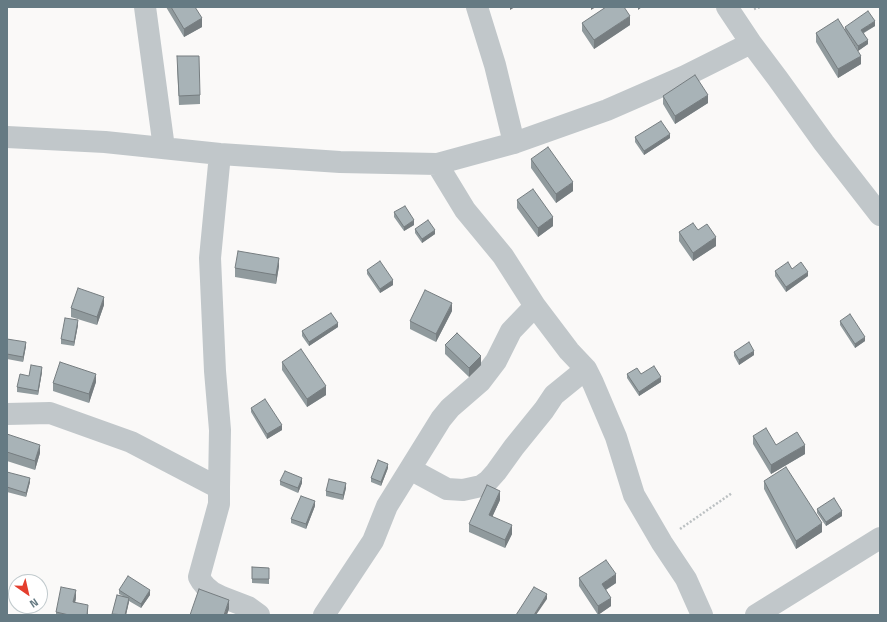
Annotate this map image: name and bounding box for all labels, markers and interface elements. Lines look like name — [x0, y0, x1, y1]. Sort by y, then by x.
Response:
north arrow — [8, 574, 48, 614]
text: N — [27, 594, 42, 612]

